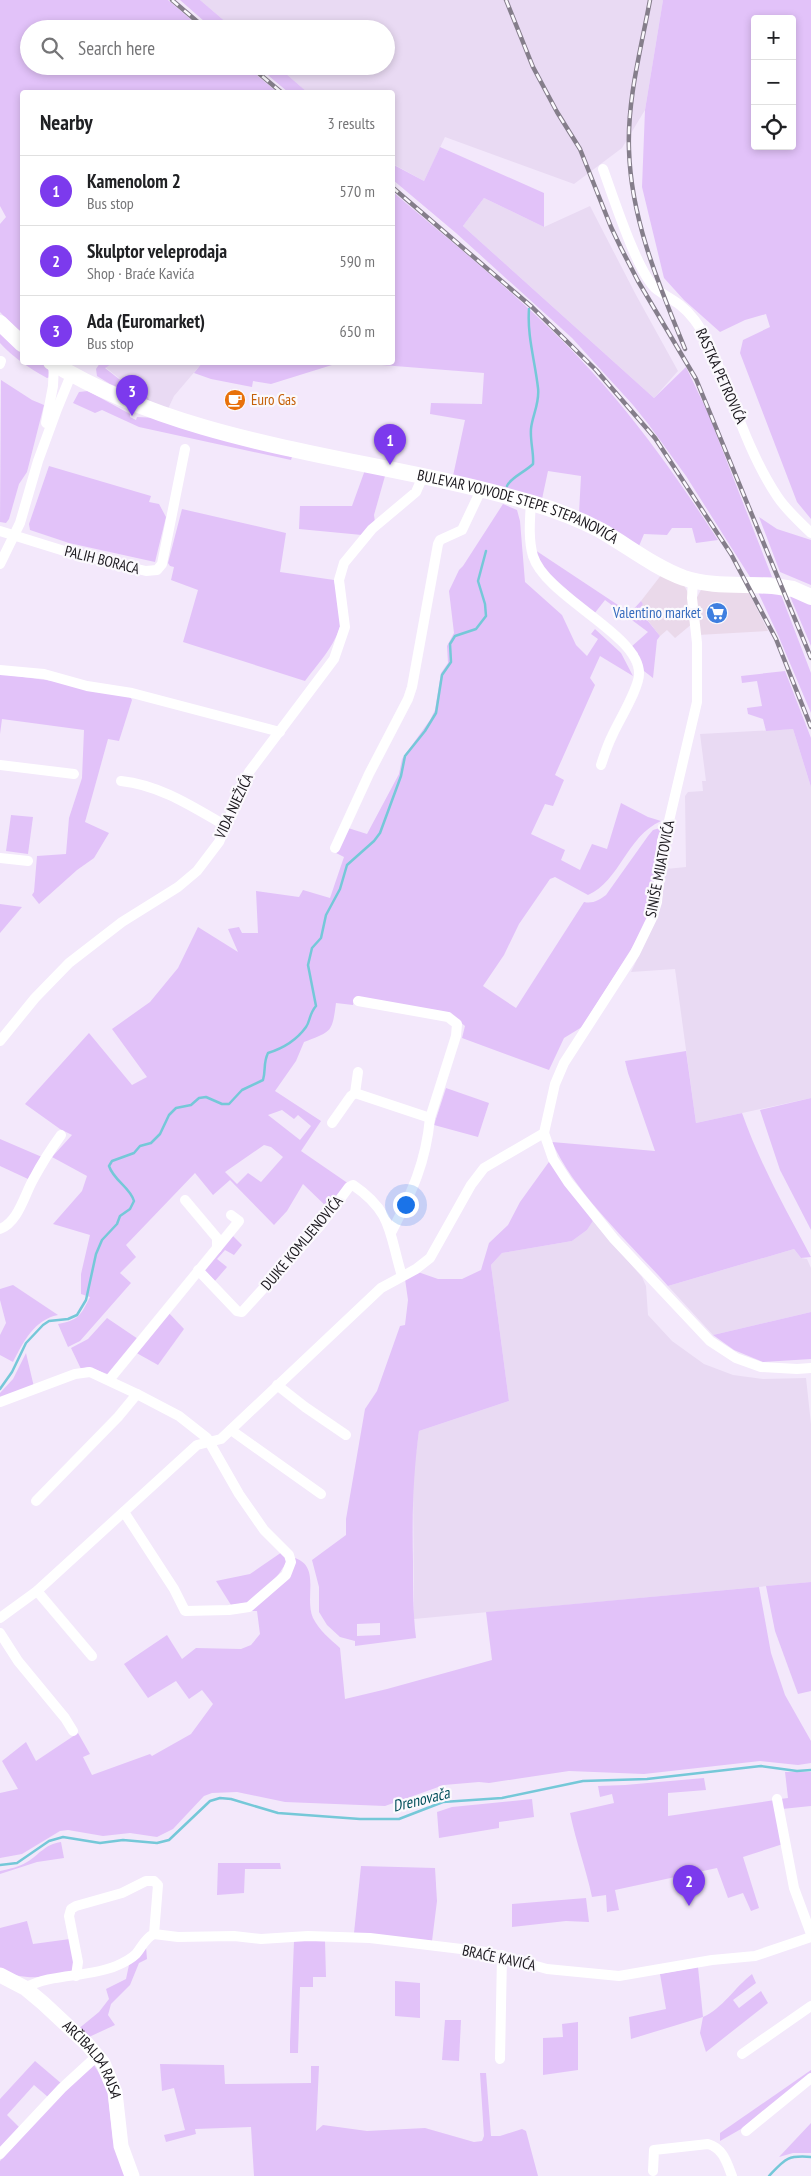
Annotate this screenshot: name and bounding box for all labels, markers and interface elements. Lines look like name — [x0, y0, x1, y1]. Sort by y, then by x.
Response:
map controls — [751, 15, 796, 150]
button: + — [751, 15, 796, 60]
search box — [20, 20, 395, 75]
icon: search — [38, 34, 66, 62]
text: Search here — [78, 36, 155, 60]
button: − — [751, 60, 796, 105]
button: locate — [751, 105, 796, 150]
text: Nearby — [40, 109, 93, 136]
text: 3 results — [328, 113, 375, 133]
text: Kamenolom 2 — [87, 169, 181, 193]
text: 1 — [52, 181, 60, 201]
text: 570 m — [340, 181, 375, 201]
text: Bus stop — [87, 193, 134, 213]
text: Skulptor veleprodaja — [87, 239, 227, 263]
text: 2 — [52, 251, 60, 271]
text: 590 m — [340, 251, 375, 271]
text: Shop · Braće Kavića — [87, 263, 194, 283]
text: Ada (Euromarket) — [87, 309, 205, 333]
text: 3 — [52, 321, 60, 341]
text: 650 m — [340, 321, 375, 341]
street label: RASTKA PETROVIĆA — [692, 325, 751, 427]
text: Bus stop — [87, 333, 134, 353]
pin: 3 — [116, 375, 148, 416]
cafe icon: Euro Gas — [223, 388, 247, 412]
place label: Euro Gas — [251, 390, 296, 409]
pin: 1 — [374, 424, 406, 465]
street label: BULEVAR VOJVODE STEPE STEPANOVIĆA — [416, 465, 623, 548]
street label: PALIH BORACA — [63, 541, 142, 578]
supermarket icon: Valentino market — [705, 601, 729, 625]
place label: Valentino market — [612, 603, 701, 622]
street label: VIDA NJEŽIĆA — [210, 769, 257, 842]
street label: SINIŠE MIJATOVIĆA — [641, 818, 678, 919]
street label: DUJKE KOMLJENOVIĆA — [257, 1191, 347, 1294]
your location — [393, 1192, 419, 1218]
water label: Drenovača — [391, 1782, 453, 1816]
pin: 2 — [673, 1865, 705, 1906]
street label: BRAĆE KAVIĆA — [461, 1940, 539, 1975]
street label: ARČIBALDA RAJSA — [59, 2016, 126, 2100]

